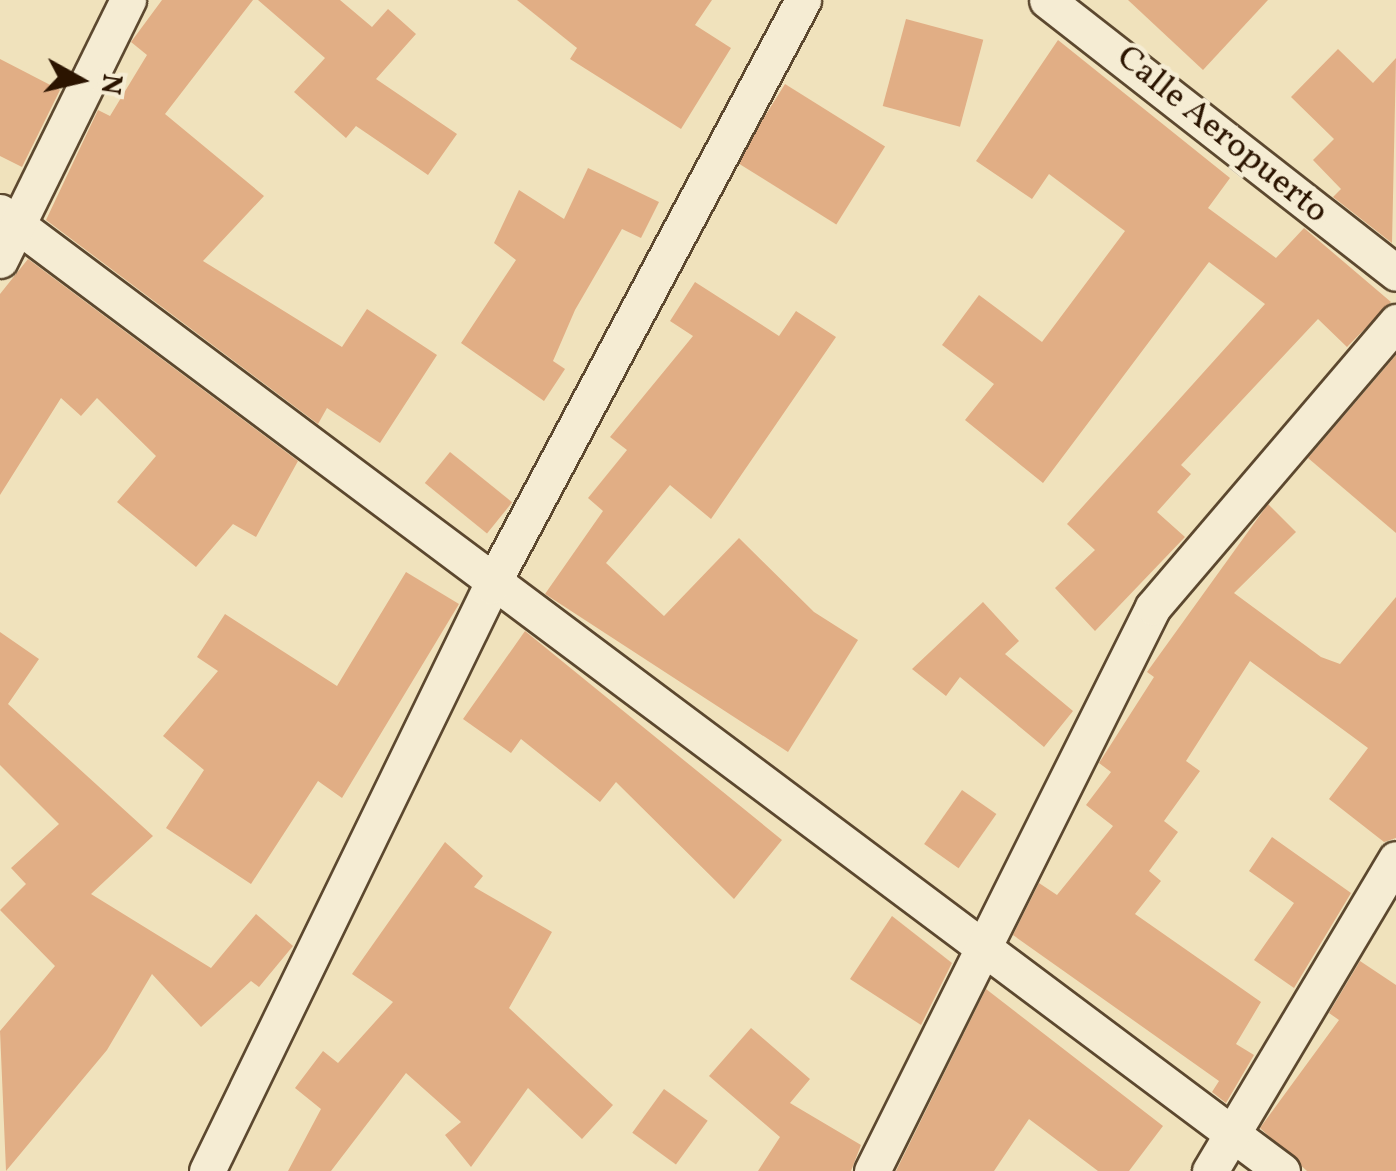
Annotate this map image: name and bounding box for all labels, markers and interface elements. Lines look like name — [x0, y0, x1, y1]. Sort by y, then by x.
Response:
north arrow — [30, 30, 130, 130]
street label: Calle Aeropuerto — [1108, 37, 1336, 233]
text: N — [89, 71, 131, 97]

